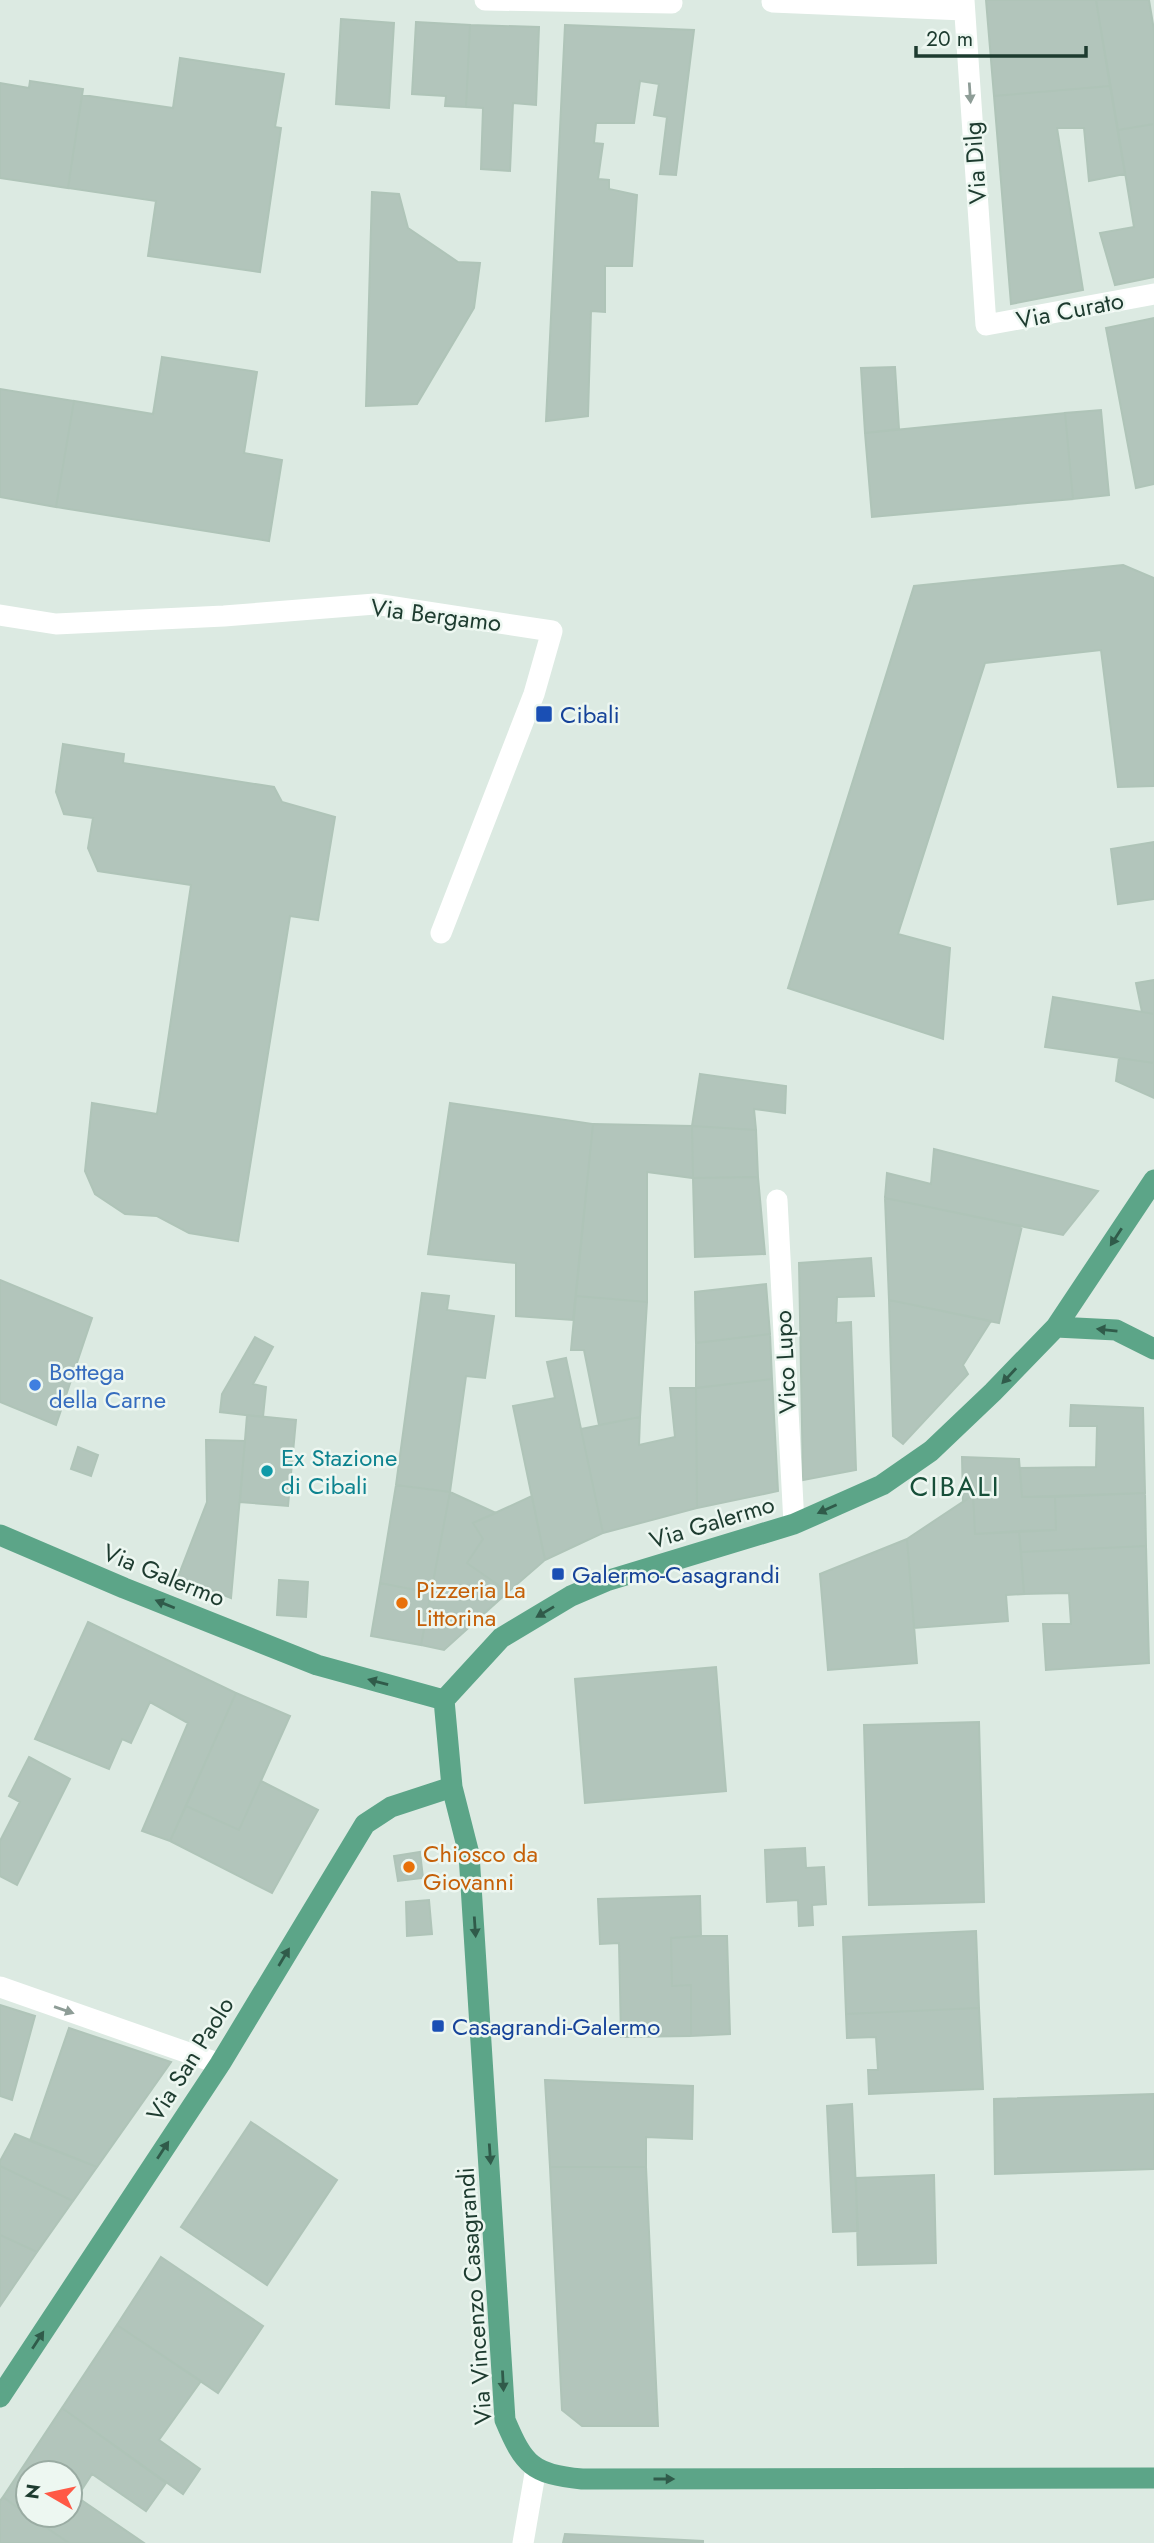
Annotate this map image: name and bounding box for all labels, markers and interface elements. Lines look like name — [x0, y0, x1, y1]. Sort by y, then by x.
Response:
scale bar — [916, 14, 1086, 58]
text: 20 m — [926, 24, 973, 54]
one-way arrow — [965, 82, 976, 104]
street label: Via Dilg — [955, 121, 995, 205]
street label: Via Curato — [1013, 282, 1127, 338]
street label: Via Bergamo — [369, 590, 503, 640]
place label: Cibali — [560, 697, 620, 732]
marker: Cibali — [534, 704, 554, 724]
one-way arrow — [1110, 1227, 1123, 1246]
street label: Vico Lupo — [765, 1309, 805, 1415]
one-way arrow — [1096, 1324, 1118, 1335]
place label: Bottega della Carne — [49, 1354, 166, 1417]
one-way arrow — [1001, 1367, 1017, 1384]
marker: Bottega della Carne — [27, 1377, 43, 1393]
place label: Ex Stazione di Cibali — [281, 1440, 397, 1503]
marker: Ex Stazione di Cibali — [259, 1463, 275, 1479]
district label: CIBALI — [909, 1466, 1001, 1507]
street label: Via Galermo — [645, 1486, 779, 1558]
one-way arrow — [817, 1503, 837, 1515]
street label: Via Galermo — [98, 1535, 230, 1615]
place label: Galermo-Casagrandi — [572, 1557, 780, 1592]
marker: Galermo-Casagrandi — [550, 1566, 566, 1582]
place label: Pizzeria La Littorina — [416, 1572, 526, 1635]
marker: Pizzeria La Littorina — [394, 1595, 410, 1611]
one-way arrow — [154, 1599, 175, 1610]
one-way arrow — [536, 1606, 555, 1618]
one-way arrow — [367, 1677, 388, 1687]
place label: Chiosco da Giovanni — [423, 1836, 538, 1899]
marker: Chiosco da Giovanni — [401, 1859, 417, 1875]
one-way arrow — [469, 1916, 480, 1938]
one-way arrow — [278, 1948, 290, 1967]
street label: Via San Paolo — [138, 1990, 242, 2128]
one-way arrow — [54, 2005, 75, 2016]
place label: Casagrandi-Galermo — [452, 2009, 660, 2044]
marker: Casagrandi-Galermo — [430, 2018, 446, 2034]
one-way arrow — [156, 2140, 169, 2159]
one-way arrow — [484, 2143, 495, 2165]
street label: Via Vincenzo Casagrandi — [448, 2166, 500, 2426]
one-way arrow — [31, 2330, 44, 2349]
one-way arrow — [498, 2370, 509, 2392]
north arrow — [14, 2459, 84, 2529]
one-way arrow — [653, 2473, 675, 2485]
text: N — [18, 2482, 47, 2501]

